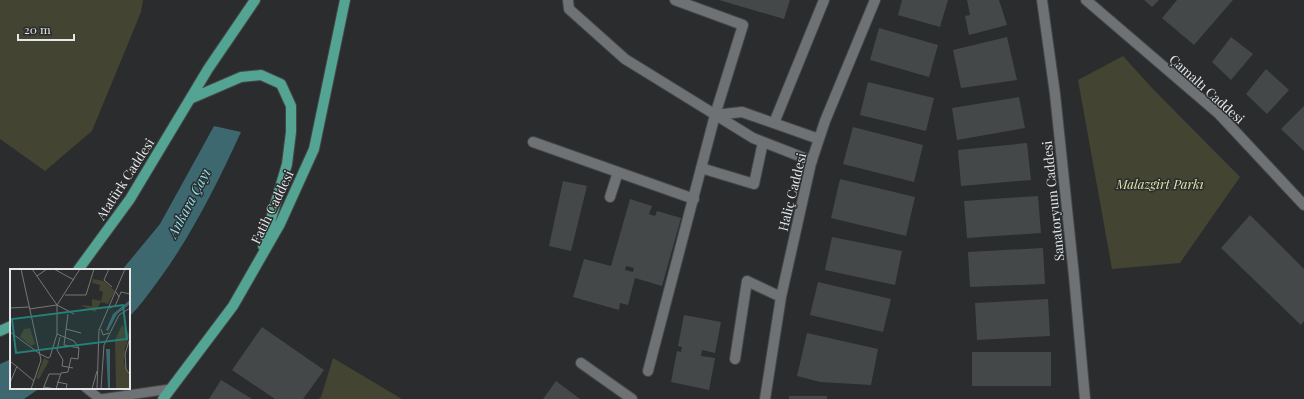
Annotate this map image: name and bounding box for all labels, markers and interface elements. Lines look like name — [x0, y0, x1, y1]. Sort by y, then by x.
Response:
scale bar — [18, 16, 74, 42]
text: 20 m — [24, 21, 51, 37]
street label: Çamaltı Caddesi — [1166, 50, 1249, 127]
street label: Atatürk Caddesi — [91, 135, 157, 224]
street label: Sanatoryum Caddesi — [1038, 140, 1067, 262]
street label: Haliç Caddesi — [774, 151, 809, 233]
water label: Ankara Çayı — [161, 165, 215, 242]
street label: Fatih Caddesi — [246, 167, 297, 246]
park label: Malazgirt Parkı — [1115, 175, 1204, 192]
inset map — [10, 269, 130, 389]

